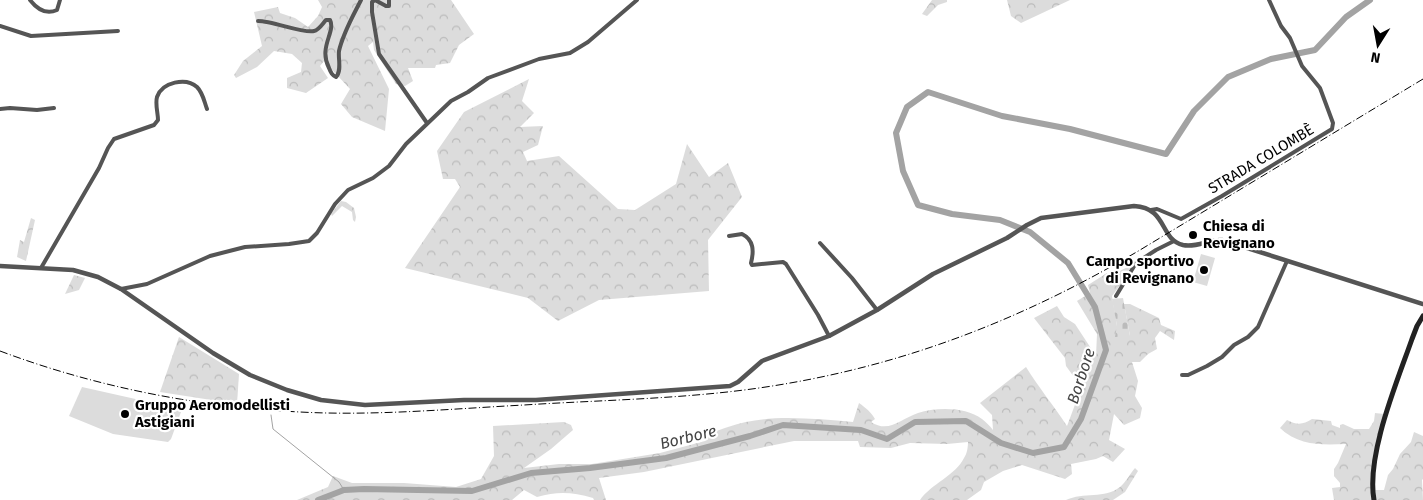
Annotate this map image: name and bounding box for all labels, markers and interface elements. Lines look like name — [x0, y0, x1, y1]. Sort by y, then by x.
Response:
north arrow — [1353, 20, 1403, 70]
text: N — [1369, 48, 1382, 67]
street label: STRADA COLOMBÈ — [1205, 120, 1317, 198]
place label: Chiesa di Revignano — [1203, 217, 1275, 252]
marker: Chiesa di Revignano — [1187, 229, 1199, 241]
place label: Campo sportivo di Revignano — [1086, 252, 1194, 287]
marker: Campo sportivo di Revignano — [1198, 264, 1210, 276]
water label: Borbore — [1063, 346, 1099, 406]
place label: Gruppo Aeromodellisti Astigiani — [134, 396, 290, 431]
marker: Gruppo Aeromodellisti Astigiani — [119, 408, 131, 420]
water label: Borbore — [658, 421, 718, 453]

